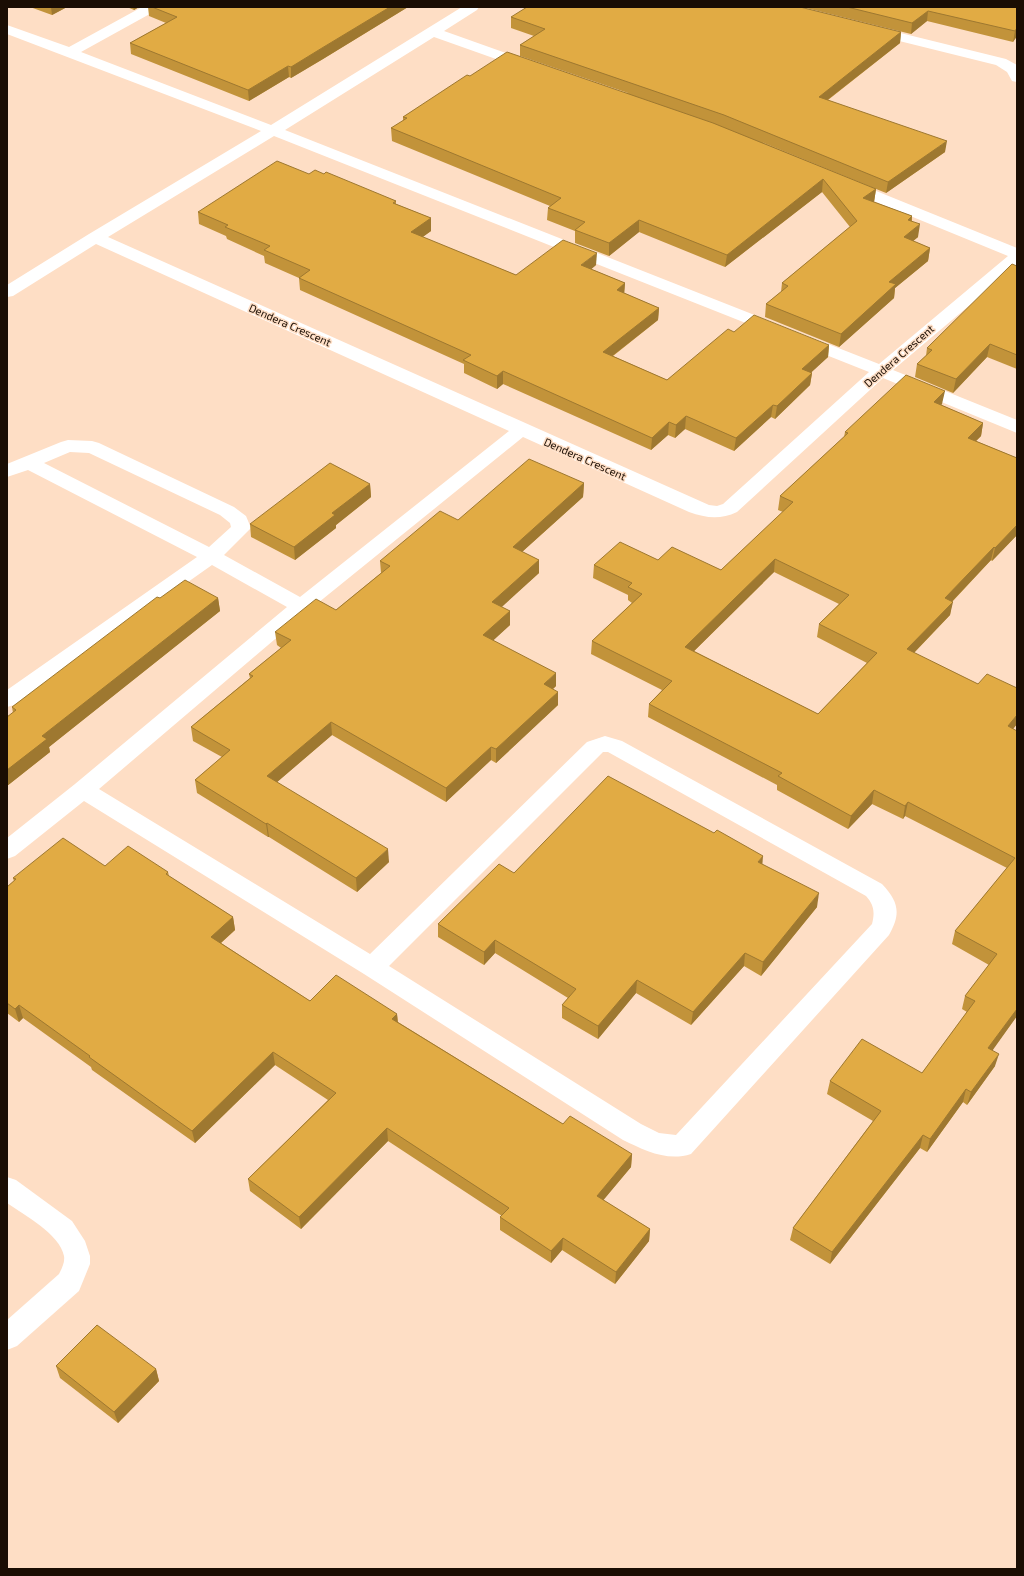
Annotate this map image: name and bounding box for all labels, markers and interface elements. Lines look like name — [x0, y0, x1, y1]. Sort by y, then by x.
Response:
street label: Dendera Crescent — [247, 301, 333, 348]
street label: Dendera Crescent — [861, 322, 936, 390]
street label: Dendera Crescent — [542, 435, 628, 482]

